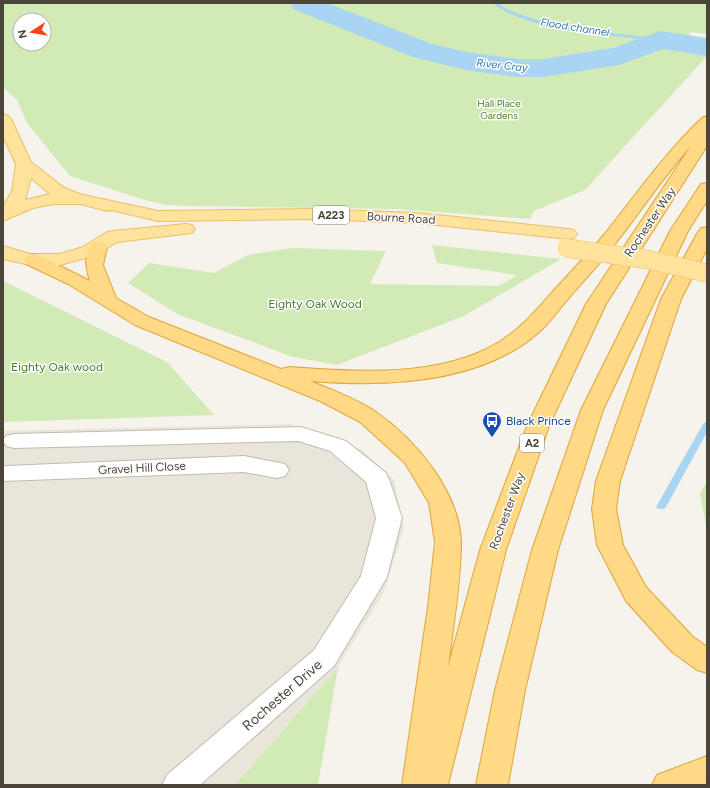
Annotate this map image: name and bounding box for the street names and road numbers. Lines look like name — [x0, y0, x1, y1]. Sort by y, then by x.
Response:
street label: Rochester Way — [621, 184, 679, 260]
road number: A223 — [313, 206, 349, 224]
street label: Bourne Road — [366, 209, 436, 227]
road number: A2 — [520, 434, 544, 452]
street label: Gravel Hill Close — [98, 459, 187, 477]
street label: Rochester Way — [487, 470, 528, 552]
street label: Rochester Drive — [239, 656, 326, 735]

